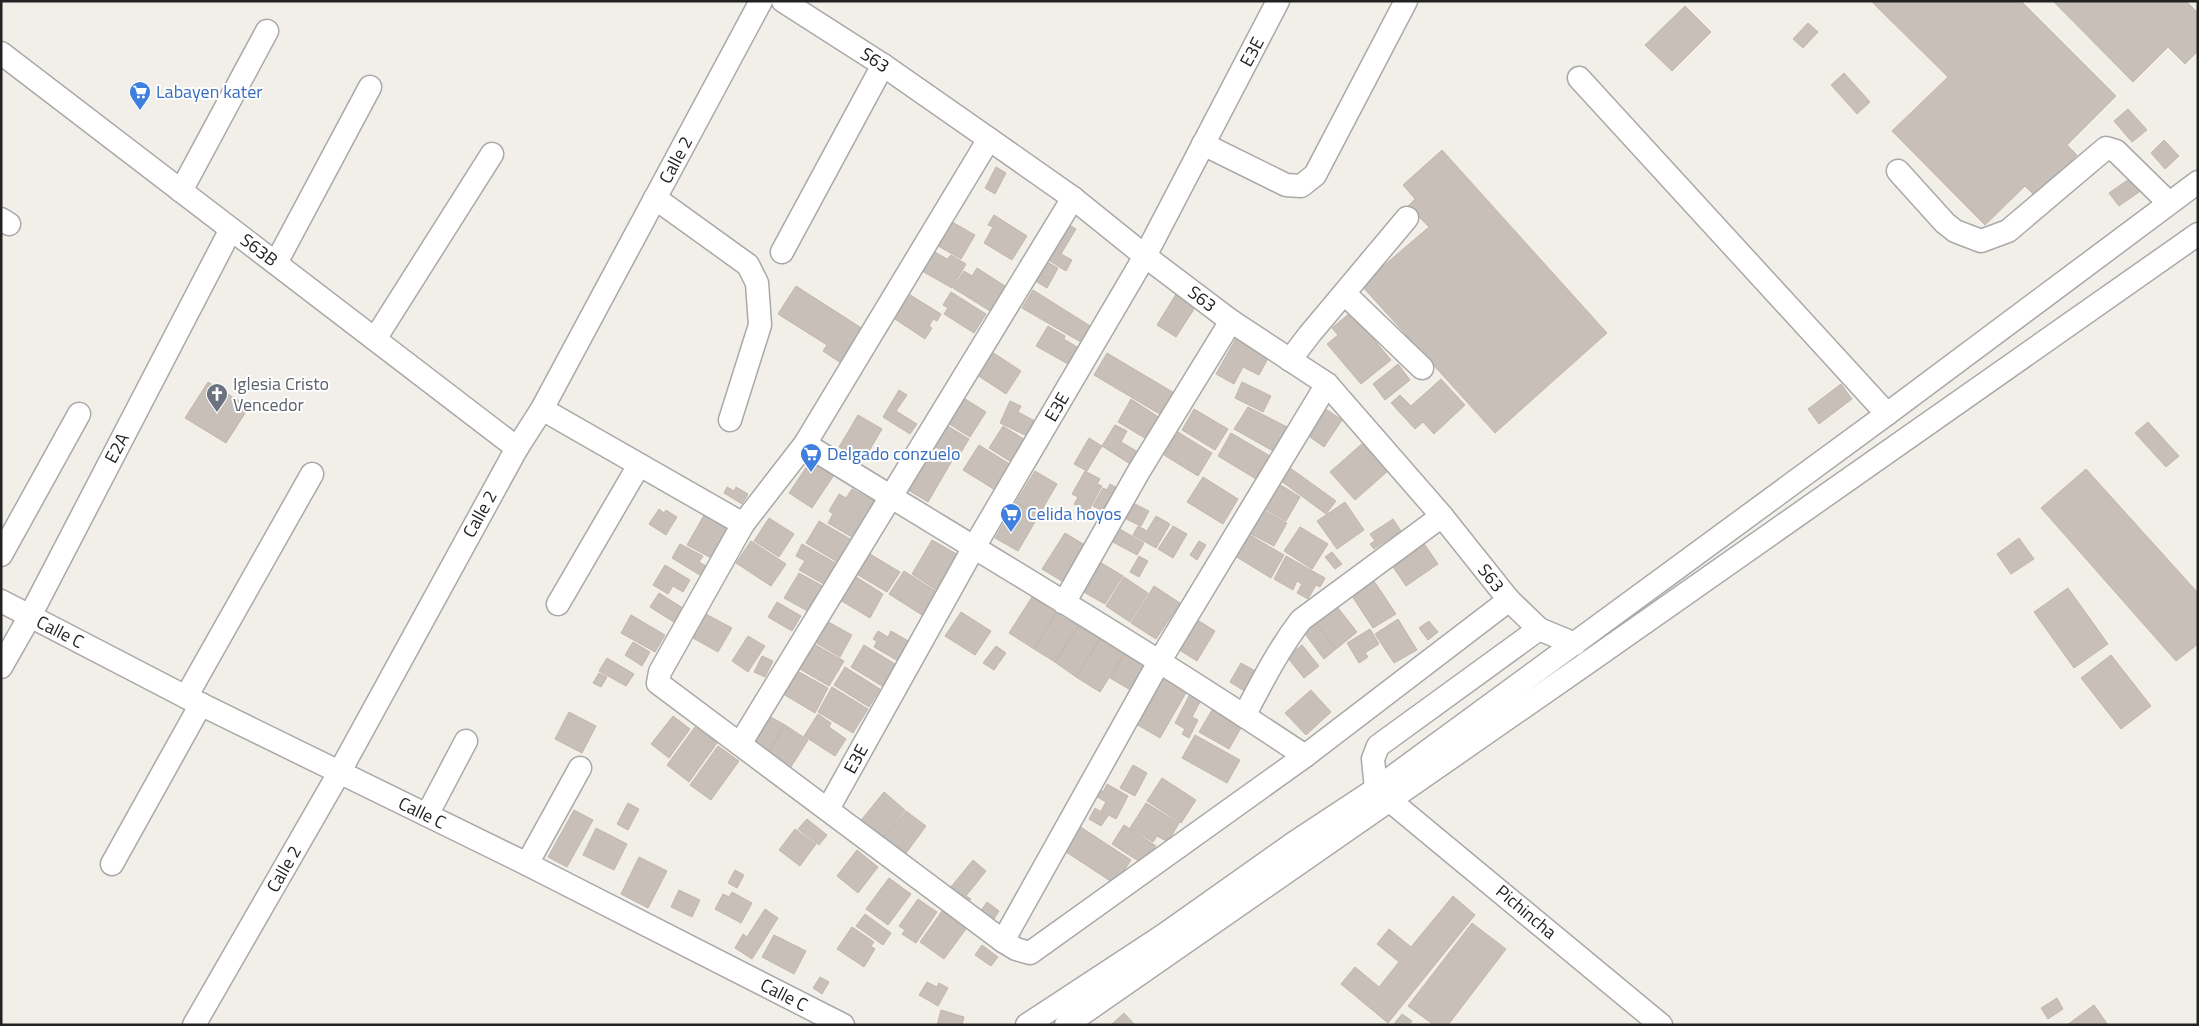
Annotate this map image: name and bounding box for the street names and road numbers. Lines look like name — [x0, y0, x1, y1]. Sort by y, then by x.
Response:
street label: E3E — [1233, 32, 1271, 71]
street label: S63 — [855, 40, 895, 79]
street label: Calle 2 — [652, 131, 699, 188]
street label: S63B — [235, 226, 284, 273]
street label: S63 — [1182, 279, 1222, 318]
street label: E3E — [1037, 387, 1076, 426]
street label: E2A — [97, 428, 136, 468]
street label: Calle 2 — [456, 485, 504, 542]
street label: S63 — [1472, 558, 1511, 598]
street label: Calle C — [32, 608, 89, 655]
street label: E3E — [836, 739, 875, 778]
street label: Calle C — [394, 789, 451, 836]
street label: Calle 2 — [259, 840, 308, 897]
street label: Pichincha — [1490, 878, 1563, 945]
street label: Calle C — [756, 971, 813, 1018]

